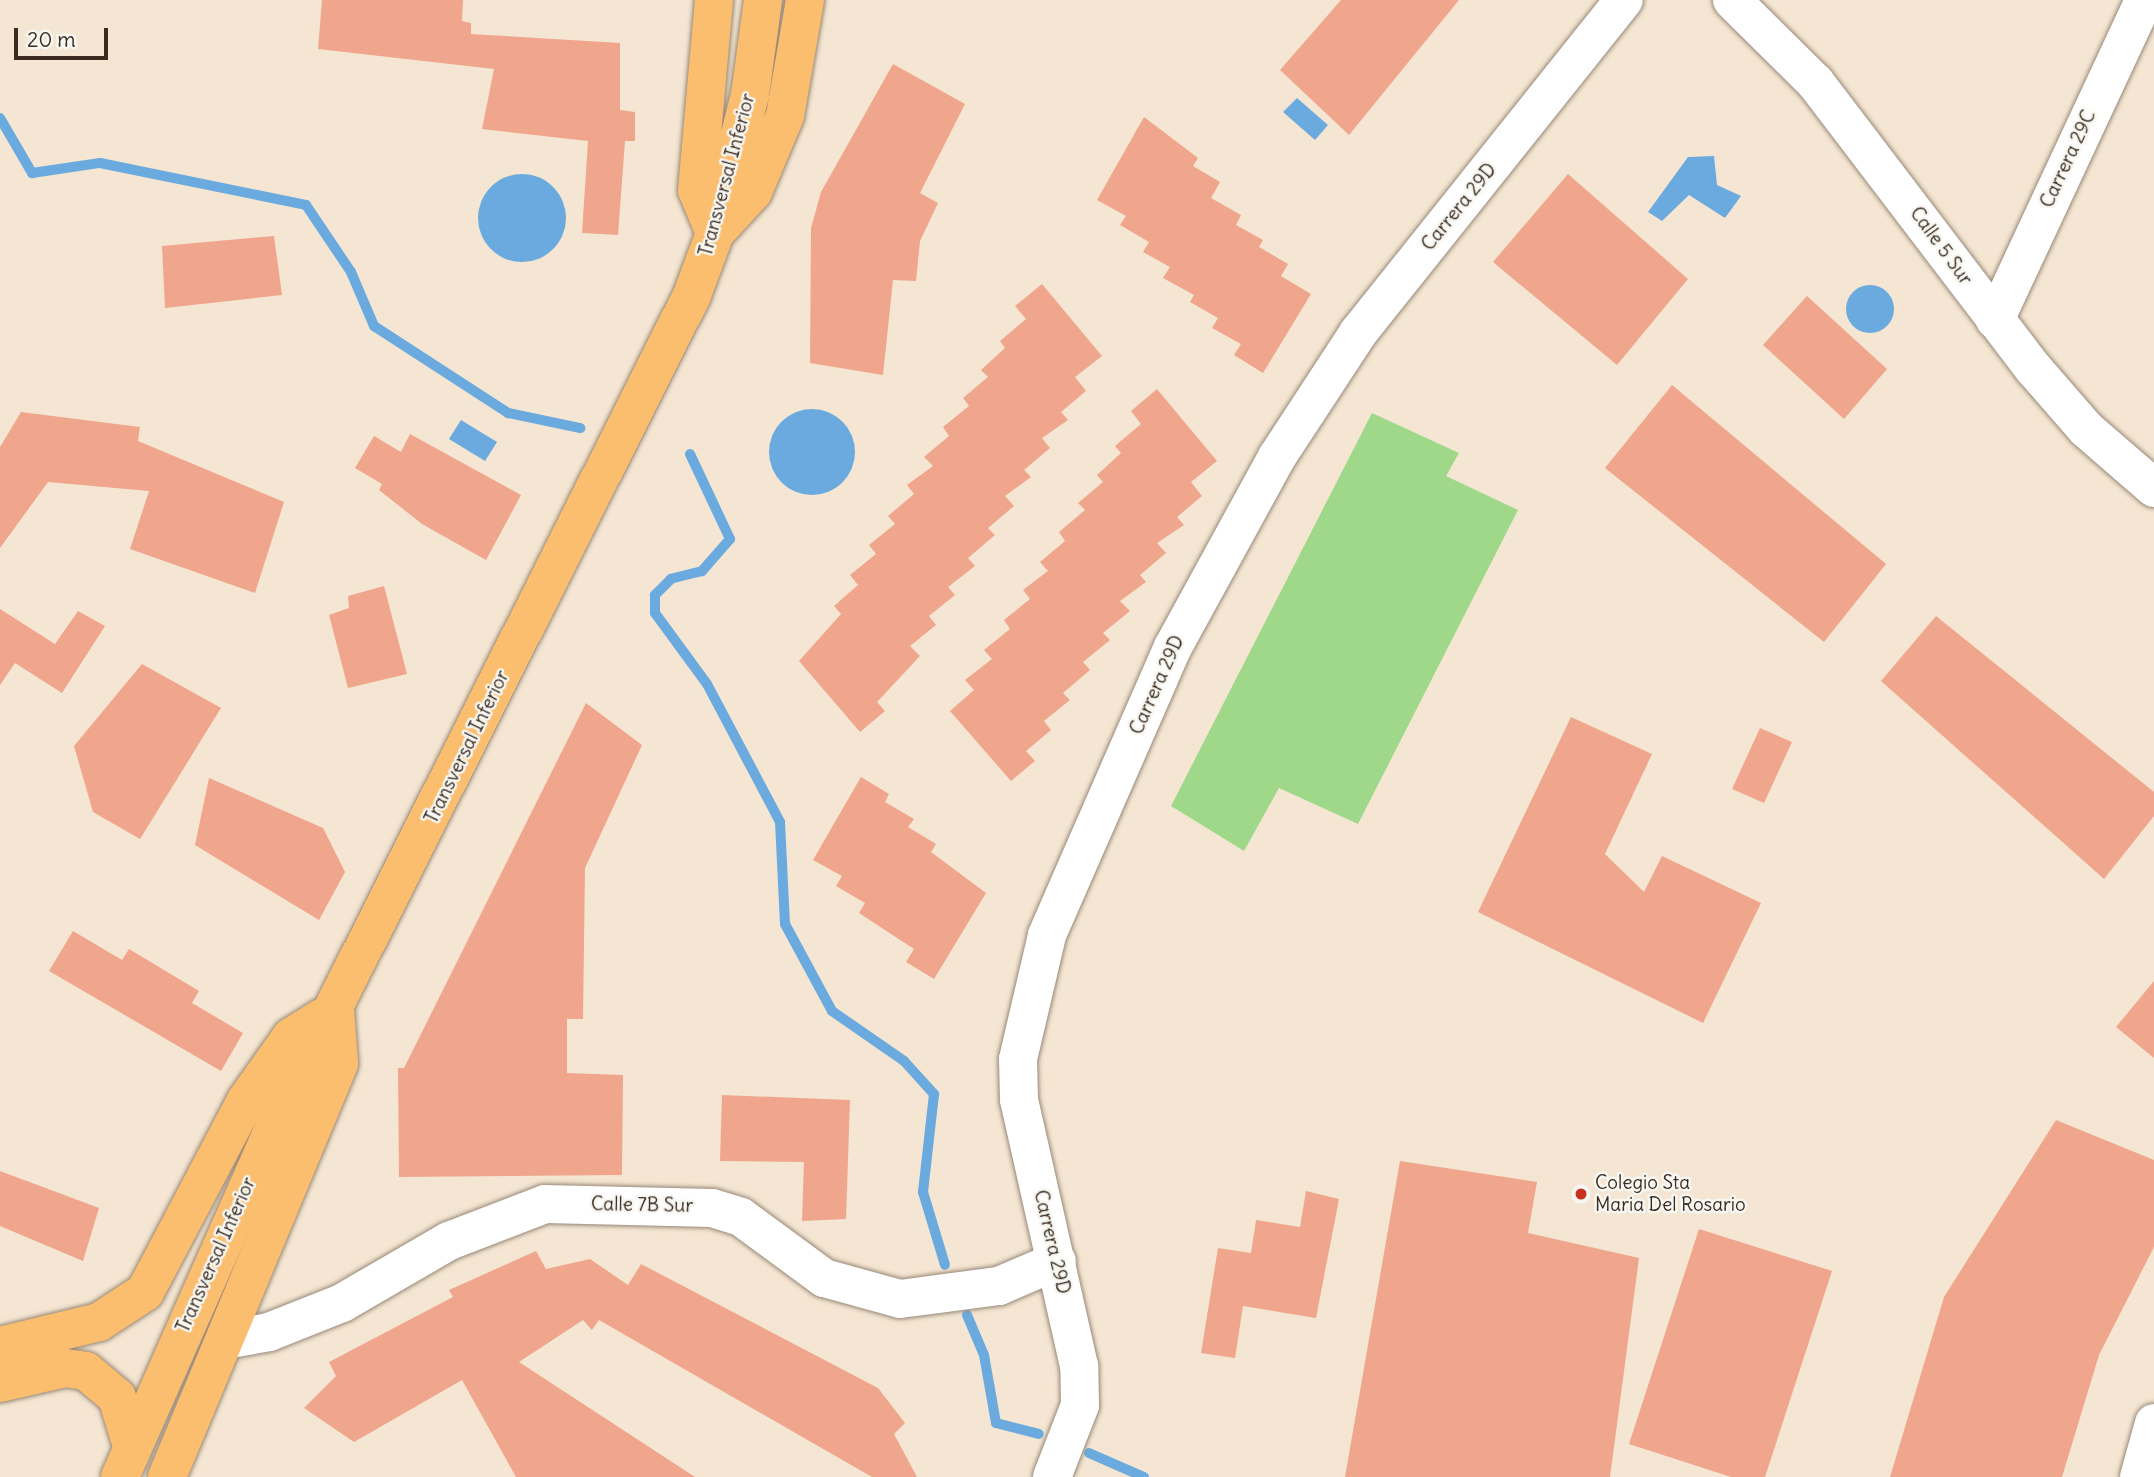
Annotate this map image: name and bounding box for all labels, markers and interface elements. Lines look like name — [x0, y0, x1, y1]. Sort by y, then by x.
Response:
scale bar — [18, 14, 112, 58]
text: 20 m — [27, 26, 76, 53]
street label: Transversal Inferior — [694, 91, 760, 259]
street label: Carrera 29C — [2035, 107, 2101, 211]
street label: Carrera 29D — [1417, 159, 1501, 255]
street label: Calle 5 Sur — [1905, 202, 1977, 290]
street label: Carrera 29D — [1125, 632, 1189, 738]
street label: Transversal Inferior — [420, 667, 514, 827]
place label: Colegio Sta Maria Del Rosario — [1595, 1172, 1746, 1216]
street label: Transversal Inferior — [171, 1174, 261, 1336]
marker: Colegio Sta Maria Del Rosario — [1573, 1186, 1589, 1202]
street label: Carrera 29D — [1029, 1188, 1075, 1296]
street label: Calle 7B Sur — [591, 1193, 693, 1217]

